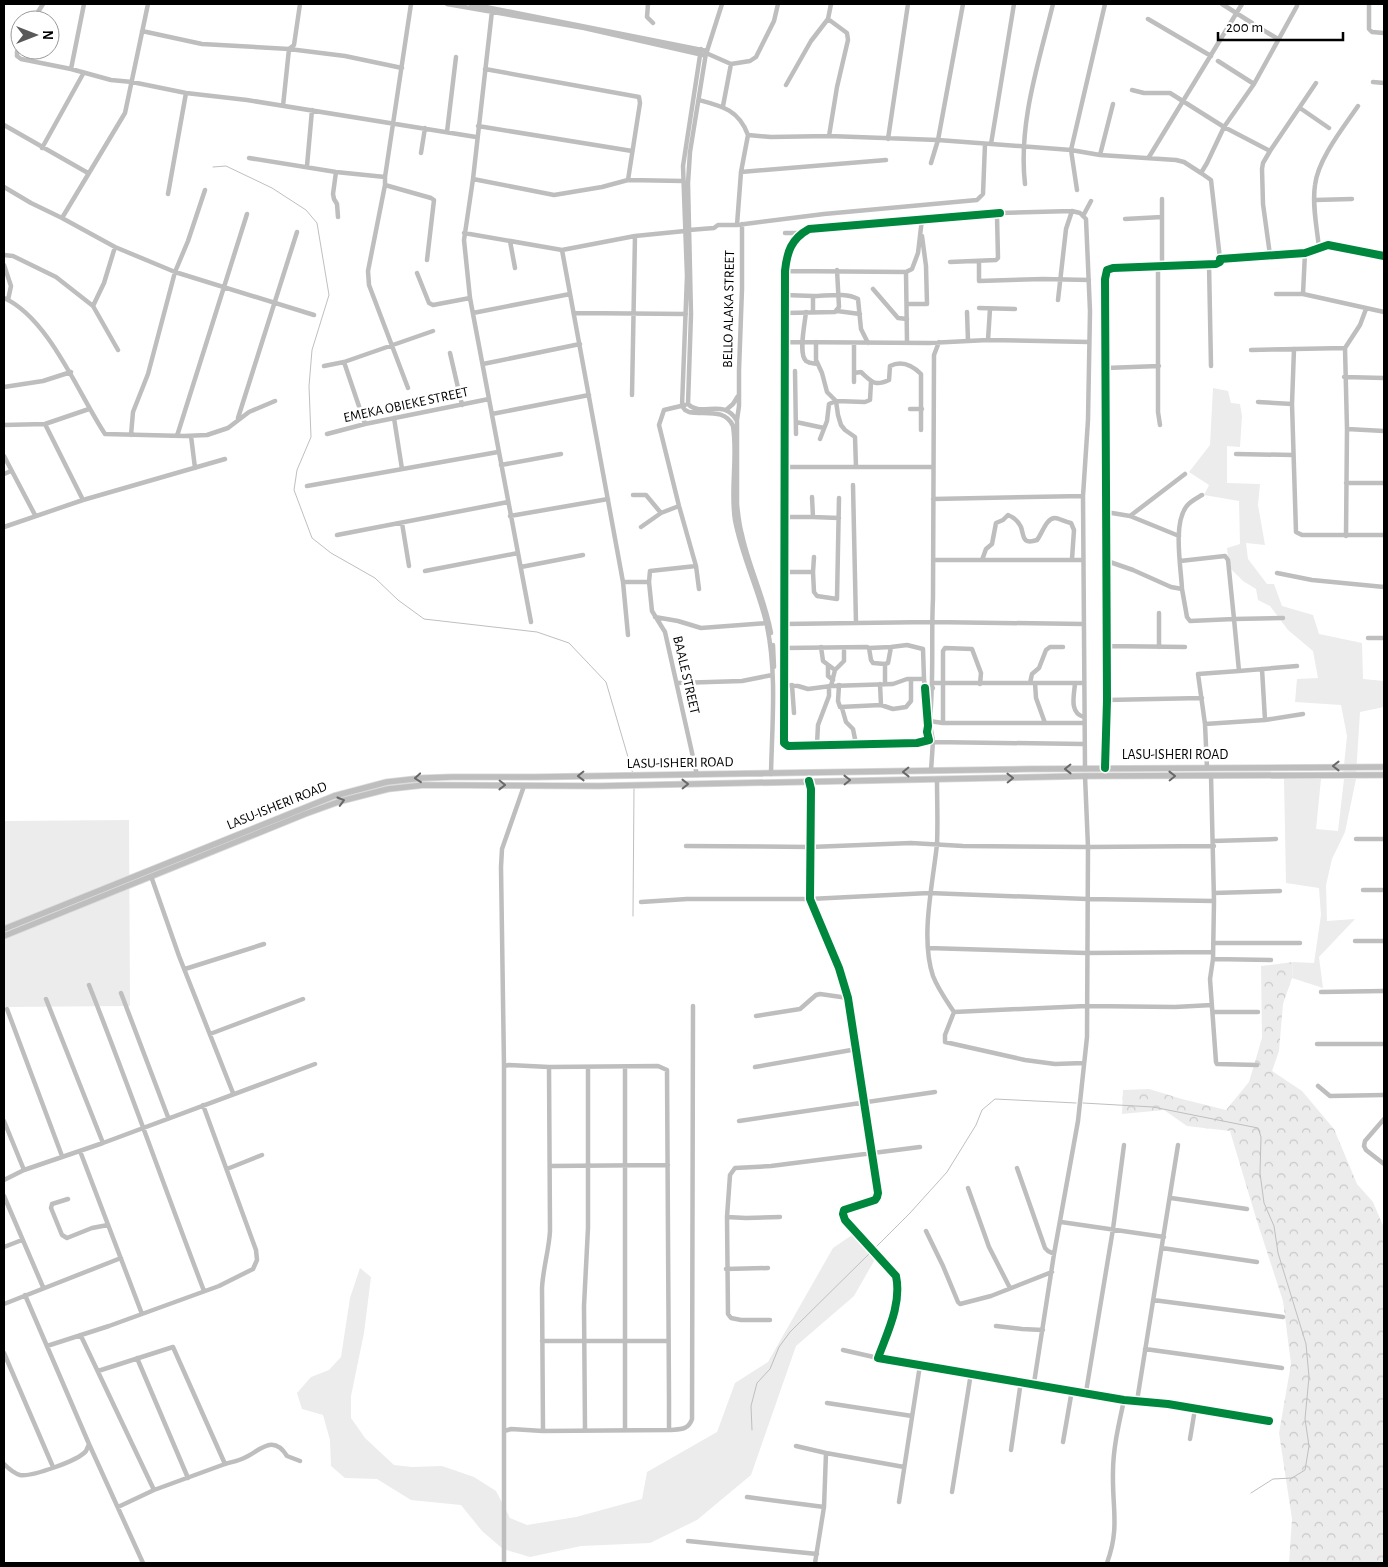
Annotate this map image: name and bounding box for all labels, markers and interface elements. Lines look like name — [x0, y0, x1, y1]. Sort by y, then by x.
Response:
north arrow — [10, 10, 60, 60]
scale bar — [1218, 10, 1343, 42]
text: 200 m — [1226, 20, 1263, 35]
text: N — [40, 30, 54, 40]
street label: BELLO ALAKA STREET — [721, 250, 737, 368]
street label: EMEKA OBIEKE STREET — [342, 385, 470, 425]
street label: BAALE STREET — [670, 634, 702, 716]
street label: LASU-ISHERI ROAD — [1122, 748, 1228, 762]
street label: LASU-ISHERI ROAD — [627, 755, 733, 771]
one-way arrow — [1331, 761, 1339, 771]
one-way arrow — [1064, 764, 1072, 774]
one-way arrow — [901, 766, 909, 777]
one-way arrow — [577, 771, 585, 782]
one-way arrow — [1169, 771, 1177, 781]
one-way arrow — [414, 772, 422, 783]
one-way arrow — [1006, 773, 1014, 783]
one-way arrow — [844, 775, 852, 786]
one-way arrow — [682, 779, 689, 789]
street label: LASU-ISHERI ROAD — [225, 780, 329, 832]
one-way arrow — [498, 780, 506, 790]
one-way arrow — [337, 796, 345, 806]

